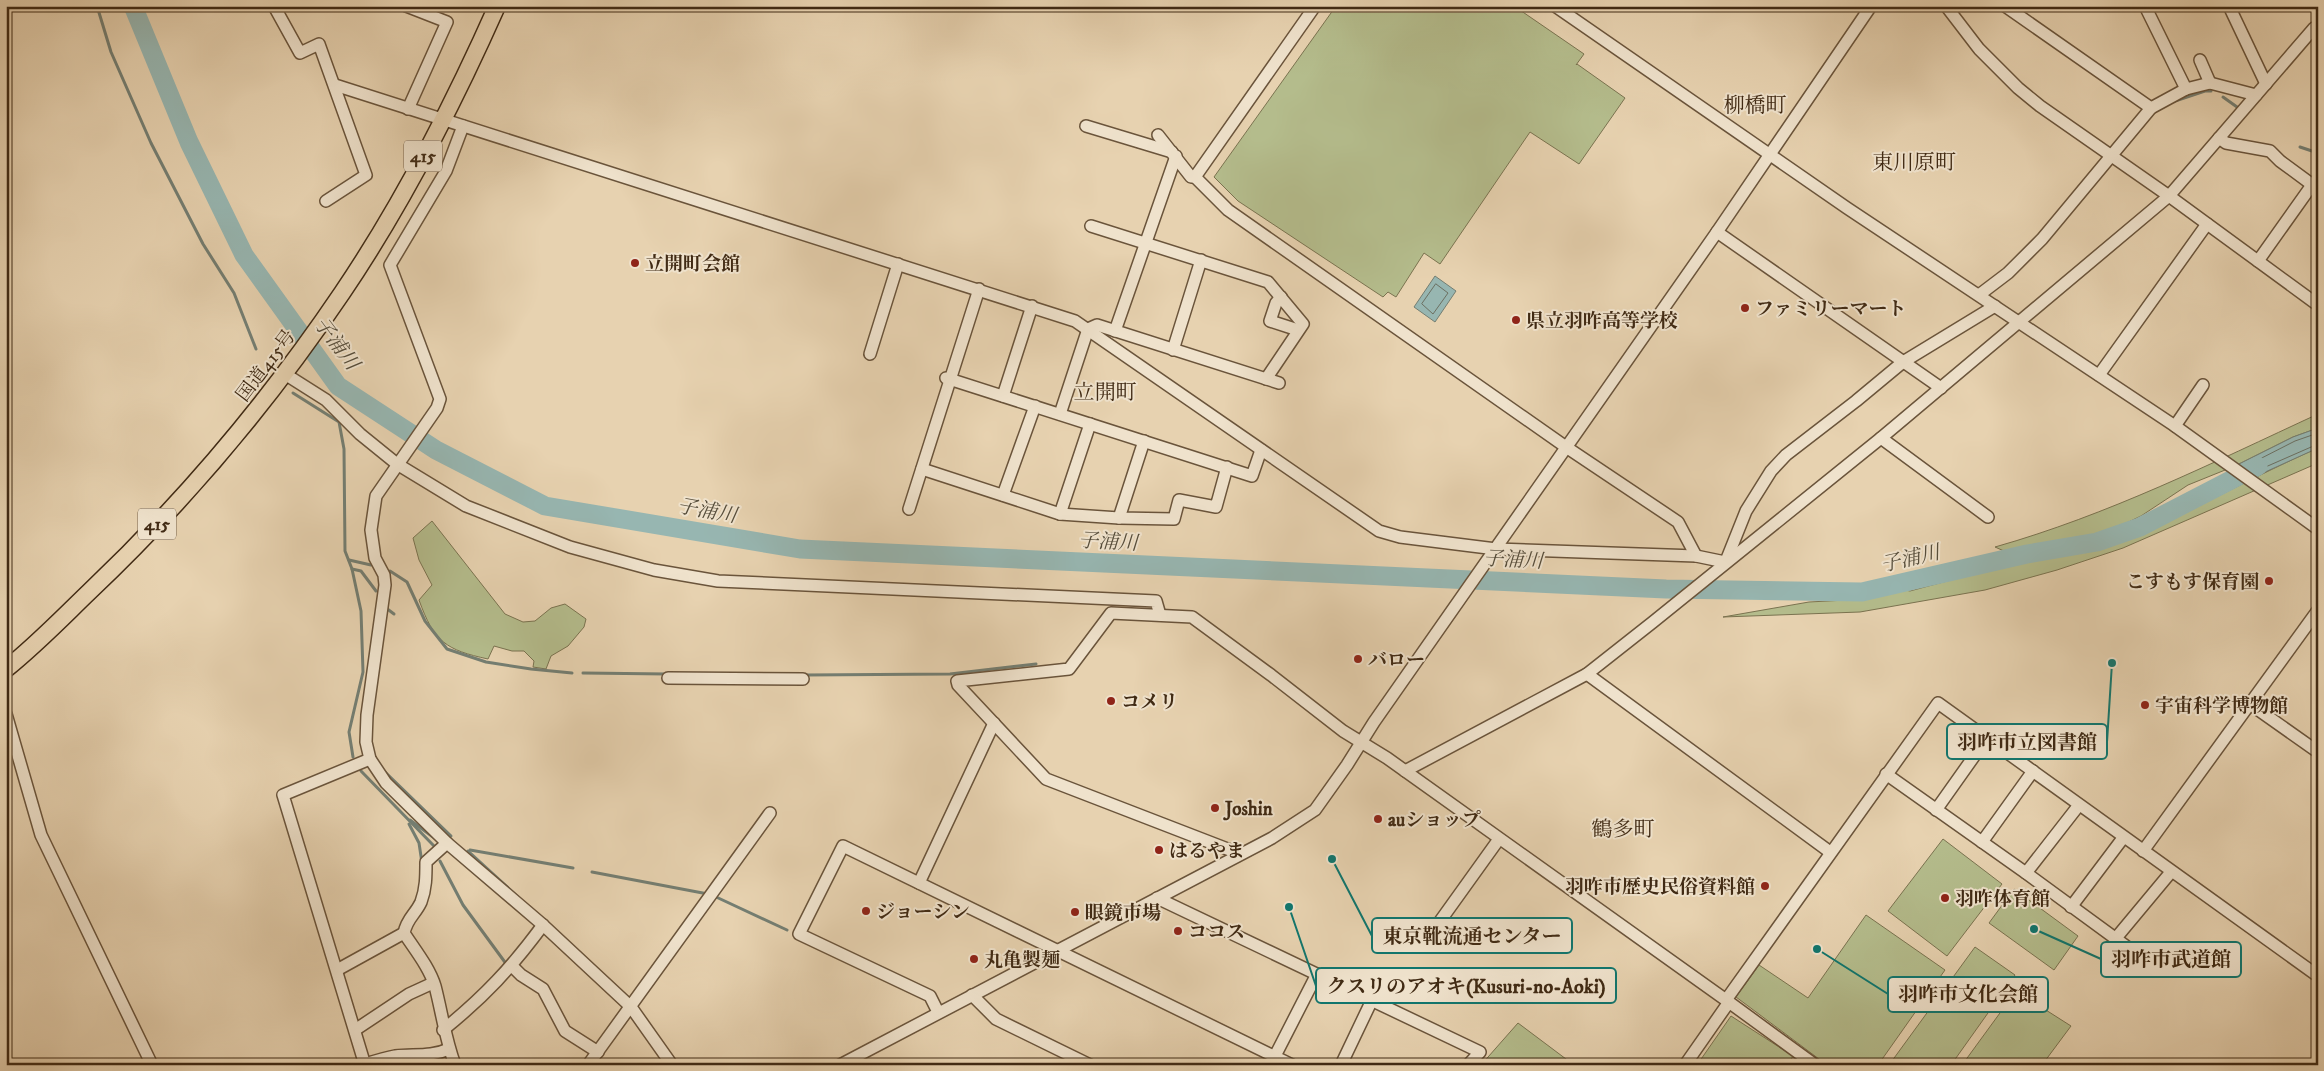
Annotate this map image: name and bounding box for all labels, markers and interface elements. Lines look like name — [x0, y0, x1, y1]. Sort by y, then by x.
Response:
district label: 柳橋町 — [1724, 93, 1787, 119]
road number: 415 — [404, 140, 442, 172]
district label: 東川原町 — [1872, 150, 1956, 176]
place label: 立開町会館 — [645, 253, 740, 276]
marker: 立開町会館 — [629, 257, 641, 269]
place label: ファミリーマート — [1755, 298, 1907, 321]
marker: ファミリーマート — [1739, 302, 1751, 314]
place label: 県立羽咋高等学校 — [1526, 310, 1678, 333]
water label: 子浦川 — [308, 312, 365, 377]
marker: 県立羽咋高等学校 — [1510, 314, 1522, 326]
street label: 国道415号 — [232, 325, 301, 406]
district label: 立開町 — [1074, 380, 1137, 406]
water label: 子浦川 — [675, 494, 740, 529]
road number: 415 — [138, 508, 176, 540]
water label: 子浦川 — [1077, 528, 1141, 557]
water label: 子浦川 — [1878, 540, 1944, 578]
water label: 子浦川 — [1482, 546, 1546, 575]
place label: こすもす保育園 — [2126, 571, 2259, 594]
marker: こすもす保育園 — [2263, 575, 2275, 587]
place label: バロー — [1368, 649, 1425, 672]
marker: バロー — [1352, 653, 1364, 665]
place label: コメリ — [1121, 691, 1178, 714]
marker: コメリ — [1105, 695, 1117, 707]
place label: 宇宙科学博物館 — [2155, 695, 2288, 718]
marker: 宇宙科学博物館 — [2139, 699, 2151, 711]
callout: 羽咋市立図書館 — [1947, 724, 2107, 759]
text: 羽咋市立図書館 — [1957, 731, 2097, 756]
place label: Joshin — [1223, 798, 1274, 821]
marker: Joshin — [1209, 802, 1221, 814]
place label: auショップ — [1388, 809, 1481, 832]
marker: auショップ — [1372, 813, 1384, 825]
district label: 鶴多町 — [1592, 817, 1655, 843]
place label: はるやま — [1169, 840, 1245, 863]
marker: はるやま — [1153, 844, 1165, 856]
place label: 羽咋市歴史民俗資料館 — [1565, 876, 1755, 899]
marker: 羽咋市歴史民俗資料館 — [1759, 880, 1771, 892]
place label: 羽咋体育館 — [1955, 888, 2050, 911]
marker: 羽咋体育館 — [1939, 892, 1951, 904]
place label: ジョーシン — [876, 901, 970, 924]
place label: 眼鏡市場 — [1085, 902, 1161, 925]
marker: ジョーシン — [860, 905, 872, 917]
marker: 眼鏡市場 — [1069, 906, 1081, 918]
callout: 東京靴流通センター — [1372, 918, 1572, 953]
place label: ココス — [1188, 921, 1245, 944]
marker: ココス — [1172, 925, 1184, 937]
text: 東京靴流通センター — [1382, 925, 1562, 950]
callout: 羽咋市武道館 — [2101, 942, 2241, 977]
text: 羽咋市武道館 — [2111, 948, 2231, 973]
place label: 丸亀製麺 — [984, 949, 1060, 972]
marker: 丸亀製麺 — [968, 953, 980, 965]
callout: クスリのアオキ(Kusuri-no-Aoki) — [1316, 968, 1616, 1003]
text: クスリのアオキ(Kusuri-no-Aoki) — [1326, 975, 1606, 1000]
callout: 羽咋市文化会館 — [1888, 977, 2048, 1012]
text: 羽咋市文化会館 — [1898, 983, 2038, 1008]

